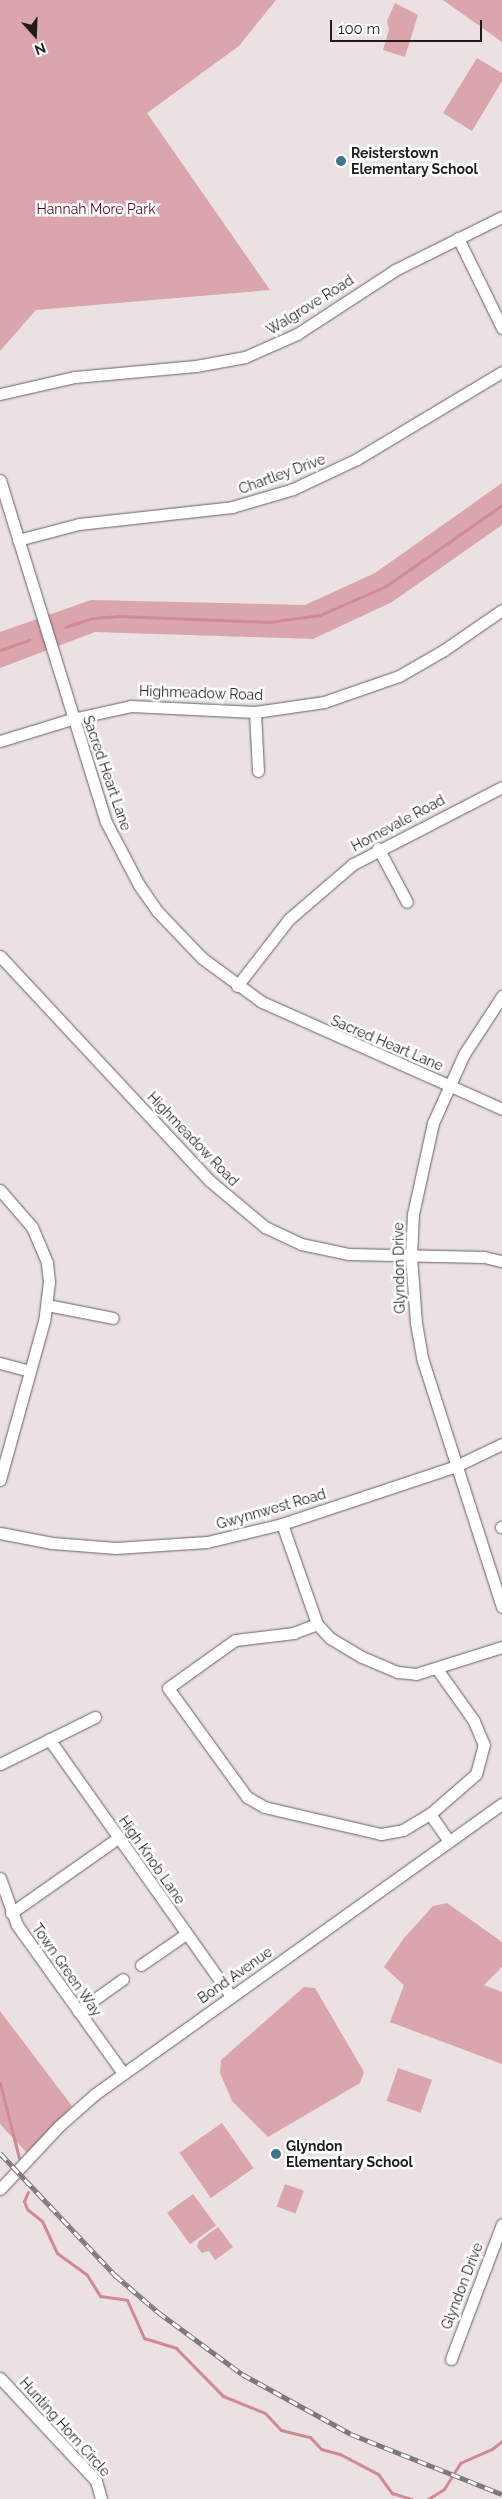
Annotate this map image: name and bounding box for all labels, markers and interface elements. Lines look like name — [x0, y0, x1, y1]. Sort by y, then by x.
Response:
north arrow — [10, 10, 60, 60]
scale bar — [332, 10, 484, 42]
text: 100 m — [338, 20, 380, 38]
text: N — [32, 40, 48, 58]
place label: Reisterstown Elementary School — [351, 145, 478, 178]
marker: Reisterstown Elementary School — [335, 155, 347, 167]
park label: Hannah More Park — [36, 201, 156, 217]
street label: Walgrove Road — [263, 272, 357, 338]
street label: Chartley Drive — [236, 450, 328, 498]
street label: Highmeadow Road — [139, 682, 263, 704]
street label: Sacred Heart Lane — [79, 713, 135, 833]
street label: Homevale Road — [348, 791, 448, 855]
street label: Sacred Heart Lane — [328, 1012, 446, 1074]
street label: Highmeadow Road — [144, 1088, 242, 1190]
street label: Glyndon Drive — [390, 1222, 408, 1314]
street label: Gwynnwest Road — [214, 1485, 328, 1533]
street label: High Knob Lane — [115, 1813, 189, 1907]
street label: Town Green Way — [29, 1920, 105, 2020]
street label: Bond Avenue — [194, 1943, 276, 2007]
place label: Glyndon Elementary School — [286, 2138, 413, 2170]
marker: Glyndon Elementary School — [270, 2148, 282, 2160]
street label: Glyndon Drive — [438, 2240, 486, 2332]
street label: Hunting Horn Circle — [16, 2374, 114, 2480]

